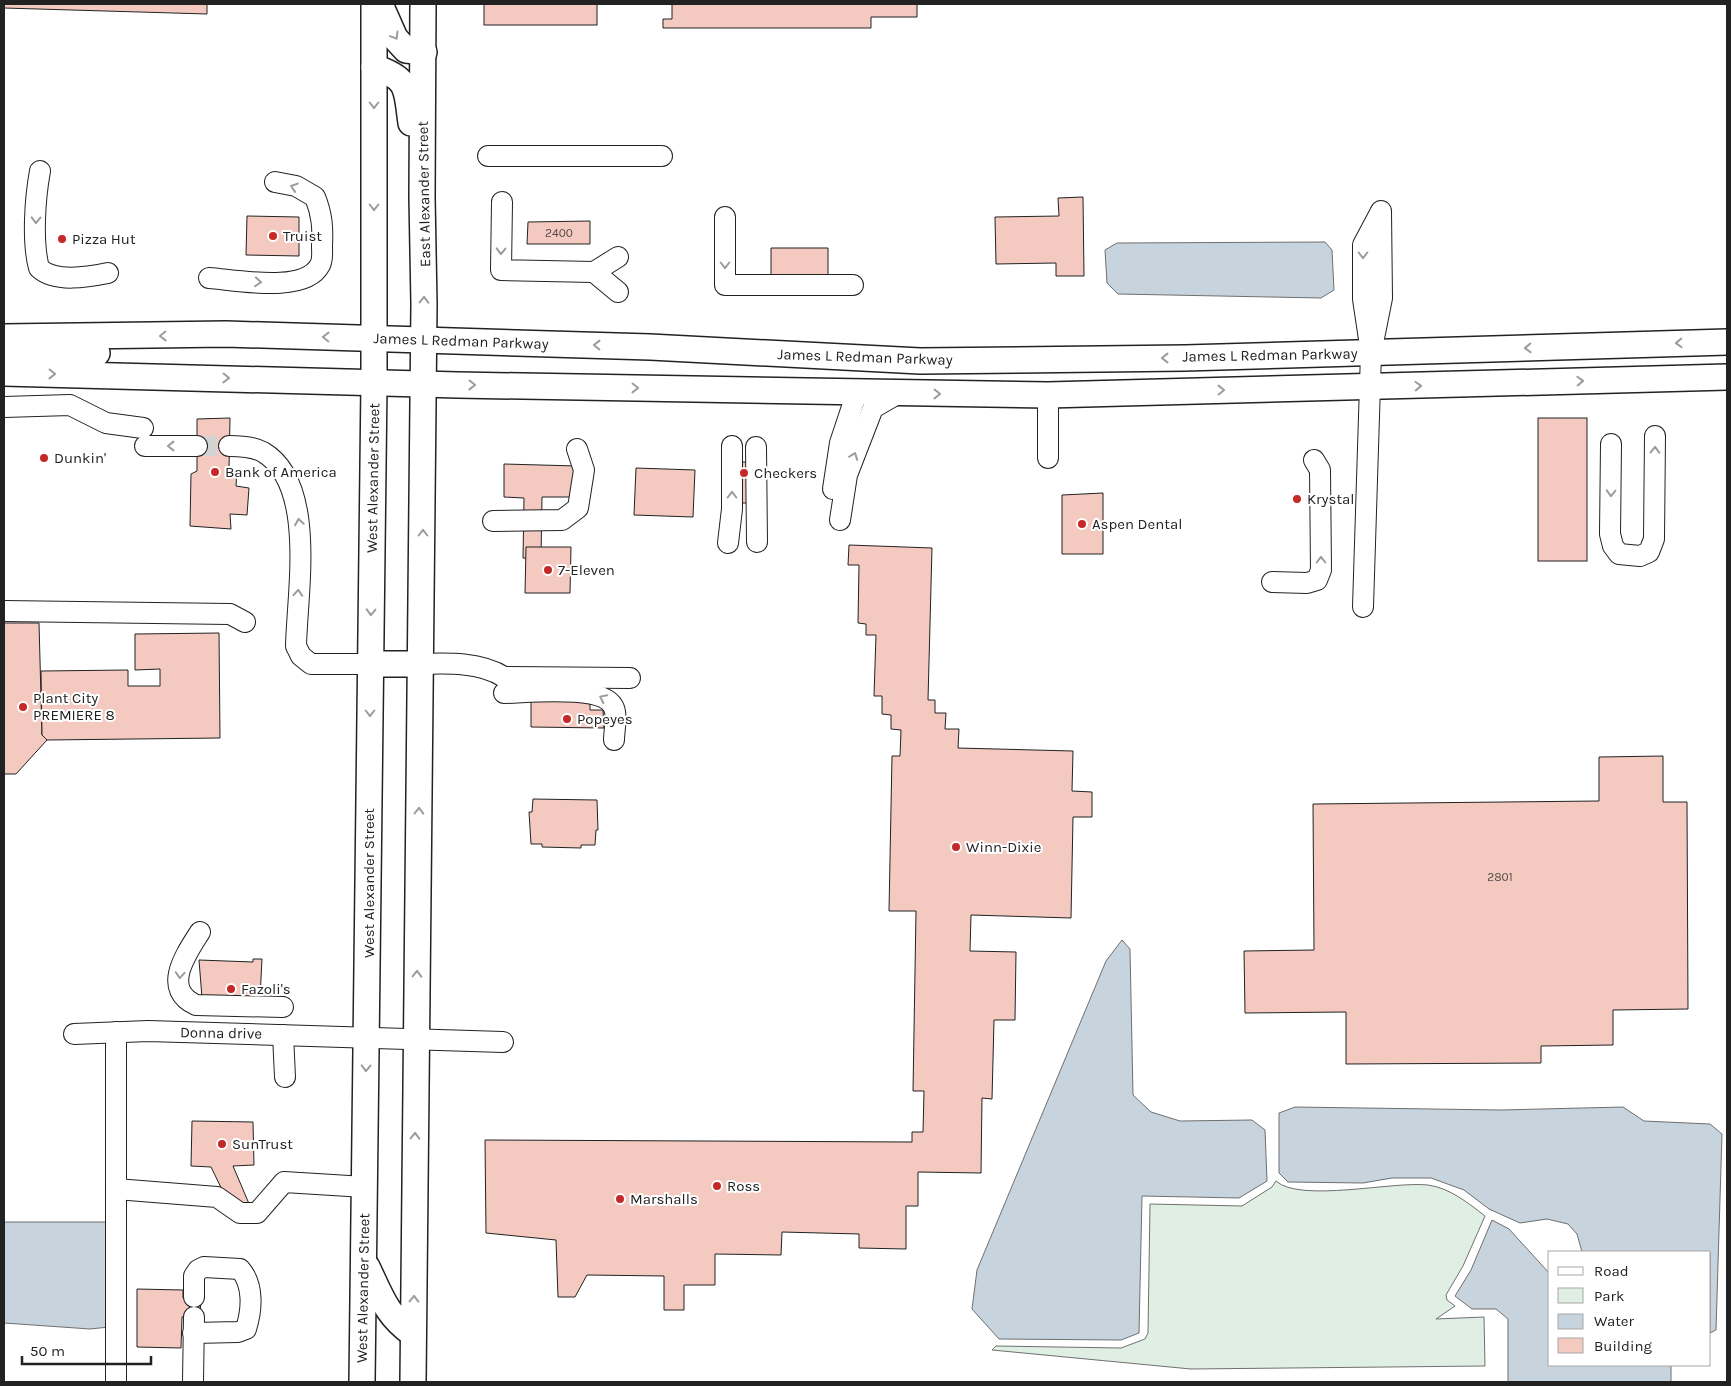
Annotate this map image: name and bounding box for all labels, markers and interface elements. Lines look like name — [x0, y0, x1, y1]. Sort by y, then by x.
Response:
one-way arrow — [389, 30, 399, 39]
one-way arrow — [369, 102, 379, 109]
street label: East Alexander Street — [414, 120, 434, 267]
one-way arrow — [290, 182, 298, 192]
one-way arrow — [369, 204, 379, 211]
one-way arrow — [31, 216, 42, 224]
house number: 2400 — [545, 226, 573, 240]
place label: Truist — [283, 227, 322, 245]
place label: Pizza Hut — [72, 230, 136, 248]
marker: Truist — [267, 230, 279, 242]
marker: Pizza Hut — [56, 233, 68, 245]
one-way arrow — [496, 248, 506, 255]
one-way arrow — [1358, 252, 1368, 260]
one-way arrow — [720, 262, 730, 270]
one-way arrow — [254, 276, 262, 287]
one-way arrow — [419, 296, 430, 304]
street label: James L Redman Parkway — [373, 329, 549, 353]
one-way arrow — [159, 331, 166, 341]
one-way arrow — [321, 332, 329, 342]
one-way arrow — [1674, 338, 1682, 348]
one-way arrow — [592, 340, 600, 351]
one-way arrow — [1524, 343, 1532, 353]
street label: James L Redman Parkway — [1182, 344, 1358, 366]
street label: James L Redman Parkway — [777, 345, 953, 369]
one-way arrow — [1160, 353, 1168, 363]
one-way arrow — [49, 369, 57, 379]
one-way arrow — [223, 373, 231, 384]
one-way arrow — [1577, 376, 1585, 387]
one-way arrow — [469, 380, 477, 390]
one-way arrow — [1414, 381, 1422, 391]
one-way arrow — [632, 383, 639, 393]
one-way arrow — [1217, 385, 1225, 395]
one-way arrow — [934, 389, 941, 399]
street label: West Alexander Street — [363, 403, 383, 553]
one-way arrow — [167, 441, 174, 451]
one-way arrow — [1650, 445, 1660, 453]
place label: Dunkin' — [54, 449, 106, 467]
marker: Dunkin' — [38, 452, 50, 464]
one-way arrow — [848, 452, 858, 461]
place label: Bank of America — [225, 463, 337, 481]
place label: Checkers — [754, 464, 817, 482]
marker: Bank of America — [209, 466, 221, 478]
marker: Checkers — [738, 467, 750, 479]
one-way arrow — [1605, 489, 1616, 497]
one-way arrow — [727, 490, 737, 498]
place label: Krystal — [1307, 490, 1355, 508]
marker: Krystal — [1291, 493, 1303, 505]
place label: Aspen Dental — [1092, 515, 1182, 533]
one-way arrow — [294, 517, 304, 526]
marker: Aspen Dental — [1076, 518, 1088, 530]
one-way arrow — [418, 529, 428, 537]
one-way arrow — [1316, 556, 1326, 564]
place label: 7-Eleven — [558, 561, 615, 579]
marker: 7-Eleven — [542, 564, 554, 576]
one-way arrow — [292, 589, 303, 597]
one-way arrow — [366, 608, 376, 616]
place label: Plant City PREMIERE 8 — [33, 689, 115, 724]
one-way arrow — [599, 694, 608, 704]
marker: Plant City PREMIERE 8 — [17, 701, 29, 713]
one-way arrow — [365, 710, 375, 717]
place label: Popeyes — [577, 710, 633, 728]
marker: Popeyes — [561, 713, 573, 725]
one-way arrow — [414, 807, 424, 814]
street label: West Alexander Street — [360, 808, 378, 958]
place label: Winn-Dixie — [966, 838, 1041, 856]
marker: Winn-Dixie — [950, 841, 962, 853]
house number: 2801 — [1487, 870, 1513, 884]
one-way arrow — [412, 969, 422, 977]
one-way arrow — [175, 971, 186, 979]
place label: Fazoli's — [241, 980, 291, 998]
marker: Fazoli's — [225, 983, 237, 995]
street label: Donna drive — [180, 1023, 262, 1043]
one-way arrow — [361, 1064, 371, 1072]
one-way arrow — [410, 1132, 420, 1140]
place label: SunTrust — [232, 1135, 293, 1153]
marker: SunTrust — [216, 1138, 228, 1150]
place label: Ross — [727, 1177, 760, 1195]
marker: Ross — [711, 1180, 723, 1192]
place label: Marshalls — [630, 1190, 698, 1208]
marker: Marshalls — [614, 1193, 626, 1205]
street label: West Alexander Street — [353, 1213, 373, 1363]
legend — [1548, 1251, 1711, 1366]
text: Road — [1594, 1262, 1629, 1280]
text: Park — [1594, 1287, 1624, 1305]
one-way arrow — [409, 1294, 419, 1302]
text: Water — [1594, 1312, 1635, 1330]
scale bar — [22, 1334, 151, 1366]
text: Building — [1594, 1337, 1652, 1355]
text: 50 m — [30, 1342, 65, 1360]

